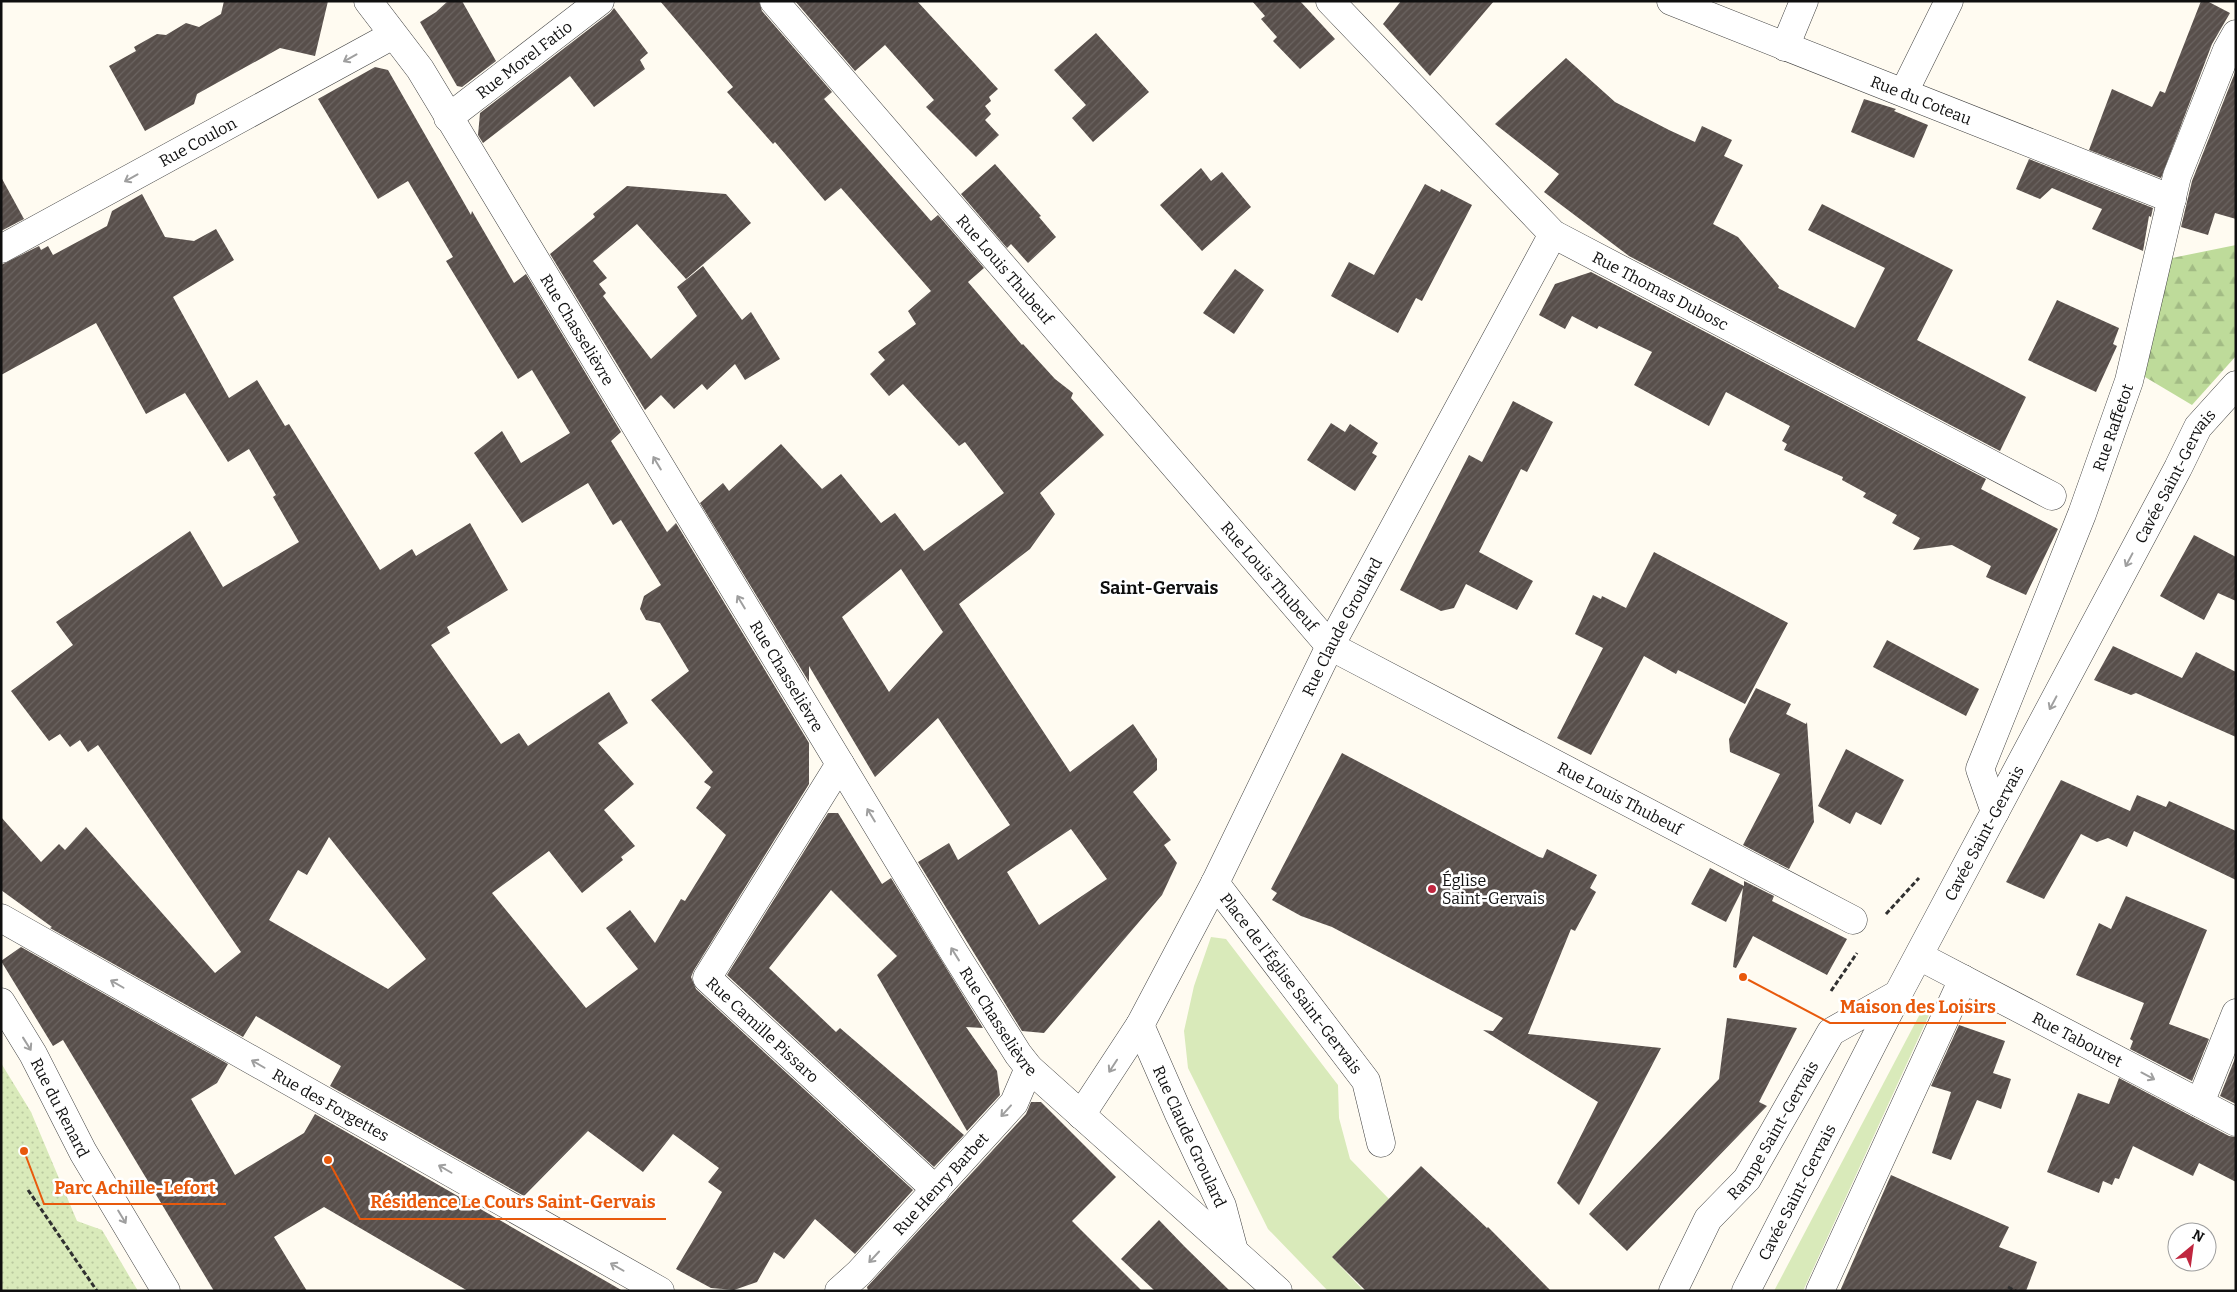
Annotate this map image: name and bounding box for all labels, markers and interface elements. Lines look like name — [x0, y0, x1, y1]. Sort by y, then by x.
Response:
street label: Rue Morel Fatio — [473, 17, 576, 103]
one-way arrow — [344, 54, 358, 64]
street label: Rue du Coteau — [1868, 72, 1974, 129]
street label: Rue Coulon — [156, 113, 240, 171]
one-way arrow — [124, 174, 139, 184]
street label: Rue Louis Thubeuf — [952, 211, 1058, 329]
street label: Rue Thomas Dubosc — [1589, 247, 1732, 334]
street label: Rue Chasselièvre — [536, 271, 618, 389]
street label: Rue Raffetot — [2089, 381, 2137, 474]
street label: Cavée Saint-Gervais — [2131, 405, 2220, 547]
one-way arrow — [652, 456, 662, 470]
street label: Rue Louis Thubeuf — [1217, 518, 1322, 636]
one-way arrow — [2124, 552, 2134, 567]
street label: Rue Claude Groulard — [1298, 554, 1386, 699]
district label: Saint-Gervais — [1100, 577, 1218, 599]
one-way arrow — [736, 595, 746, 609]
street label: Rue Chasselièvre — [746, 617, 827, 735]
one-way arrow — [2048, 695, 2057, 710]
street label: Rue Louis Thubeuf — [1554, 758, 1687, 840]
street label: Cavée Saint-Gervais — [1940, 762, 2028, 904]
one-way arrow — [866, 809, 876, 823]
place label: Église Saint-Gervais — [1442, 870, 1545, 908]
marker: Église Saint-Gervais — [1426, 883, 1438, 895]
street label: Place de l'Église Saint-Gervais — [1216, 889, 1366, 1078]
one-way arrow — [950, 948, 960, 962]
street label: Rue Chasselièvre — [956, 964, 1041, 1080]
street label: Rue Camille Pissaro — [702, 973, 823, 1087]
one-way arrow — [110, 978, 124, 988]
callout: Maison des Loisirs — [1830, 990, 2006, 1023]
text: Maison des Loisirs — [1840, 996, 1996, 1018]
street label: Rue Tabouret — [2029, 1008, 2126, 1071]
one-way arrow — [22, 1037, 32, 1051]
street label: Rue du Renard — [27, 1055, 93, 1161]
one-way arrow — [252, 1058, 266, 1068]
street label: Rampe Saint-Gervais — [1724, 1058, 1822, 1203]
one-way arrow — [1108, 1059, 1118, 1073]
street label: Rue Claude Groulard — [1149, 1063, 1230, 1211]
street label: Rue des Forgettes — [269, 1065, 392, 1146]
one-way arrow — [2140, 1072, 2155, 1081]
one-way arrow — [1001, 1105, 1012, 1118]
street label: Cavée Saint-Gervais — [1754, 1121, 1840, 1264]
street label: Rue Henry Barbet — [890, 1129, 993, 1239]
one-way arrow — [439, 1164, 453, 1174]
callout: Parc Achille-Lefort — [44, 1171, 226, 1204]
text: Parc Achille-Lefort — [54, 1177, 216, 1199]
callout: Résidence Le Cours Saint-Gervais — [360, 1186, 666, 1219]
text: Résidence Le Cours Saint-Gervais — [370, 1191, 656, 1213]
one-way arrow — [118, 1209, 128, 1223]
north arrow — [2167, 1222, 2217, 1272]
text: N — [2189, 1226, 2207, 1246]
one-way arrow — [868, 1251, 880, 1264]
one-way arrow — [611, 1261, 625, 1271]

